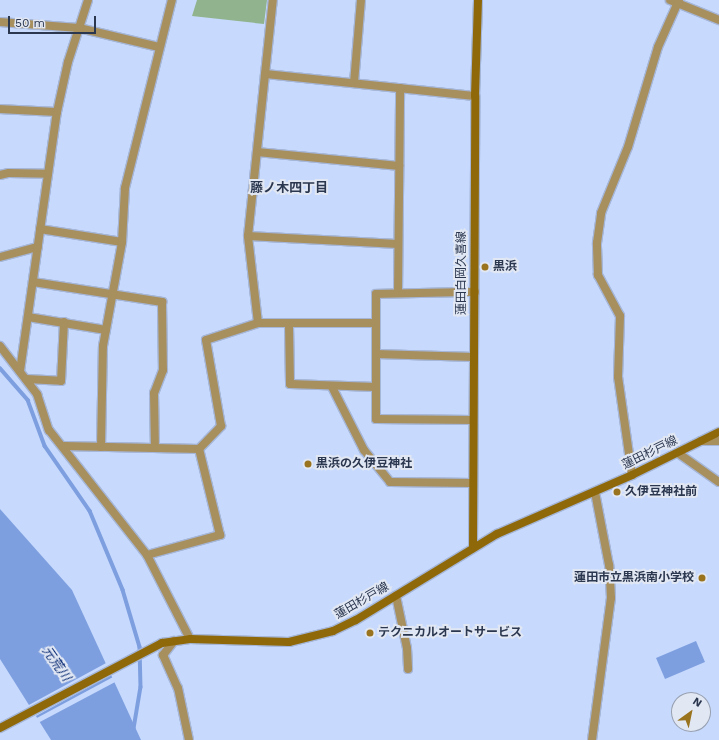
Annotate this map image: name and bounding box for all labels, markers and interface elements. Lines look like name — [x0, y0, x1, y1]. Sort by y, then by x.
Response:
scale bar — [10, 8, 98, 34]
text: 50 m — [15, 16, 45, 30]
district label: 藤ノ木四丁目 — [250, 180, 328, 196]
street label: 蓮田白岡久喜線 — [455, 231, 469, 315]
place label: 黒浜 — [493, 260, 517, 274]
marker: 黒浜 — [480, 262, 490, 272]
street label: 蓮田杉戸線 — [620, 433, 680, 473]
place label: 黒浜の久伊豆神社 — [316, 457, 412, 471]
marker: 黒浜の久伊豆神社 — [303, 459, 313, 469]
place label: 久伊豆神社前 — [625, 485, 697, 499]
marker: 久伊豆神社前 — [612, 487, 622, 497]
place label: 蓮田市立黒浜南小学校 — [574, 571, 694, 585]
marker: 蓮田市立黒浜南小学校 — [697, 573, 707, 583]
street label: 蓮田杉戸線 — [332, 580, 392, 622]
place label: テクニカルオートサービス — [378, 626, 522, 640]
marker: テクニカルオートサービス — [365, 628, 375, 638]
water label: 元荒川 — [38, 644, 74, 684]
north arrow — [671, 692, 711, 732]
text: N — [690, 695, 704, 710]

